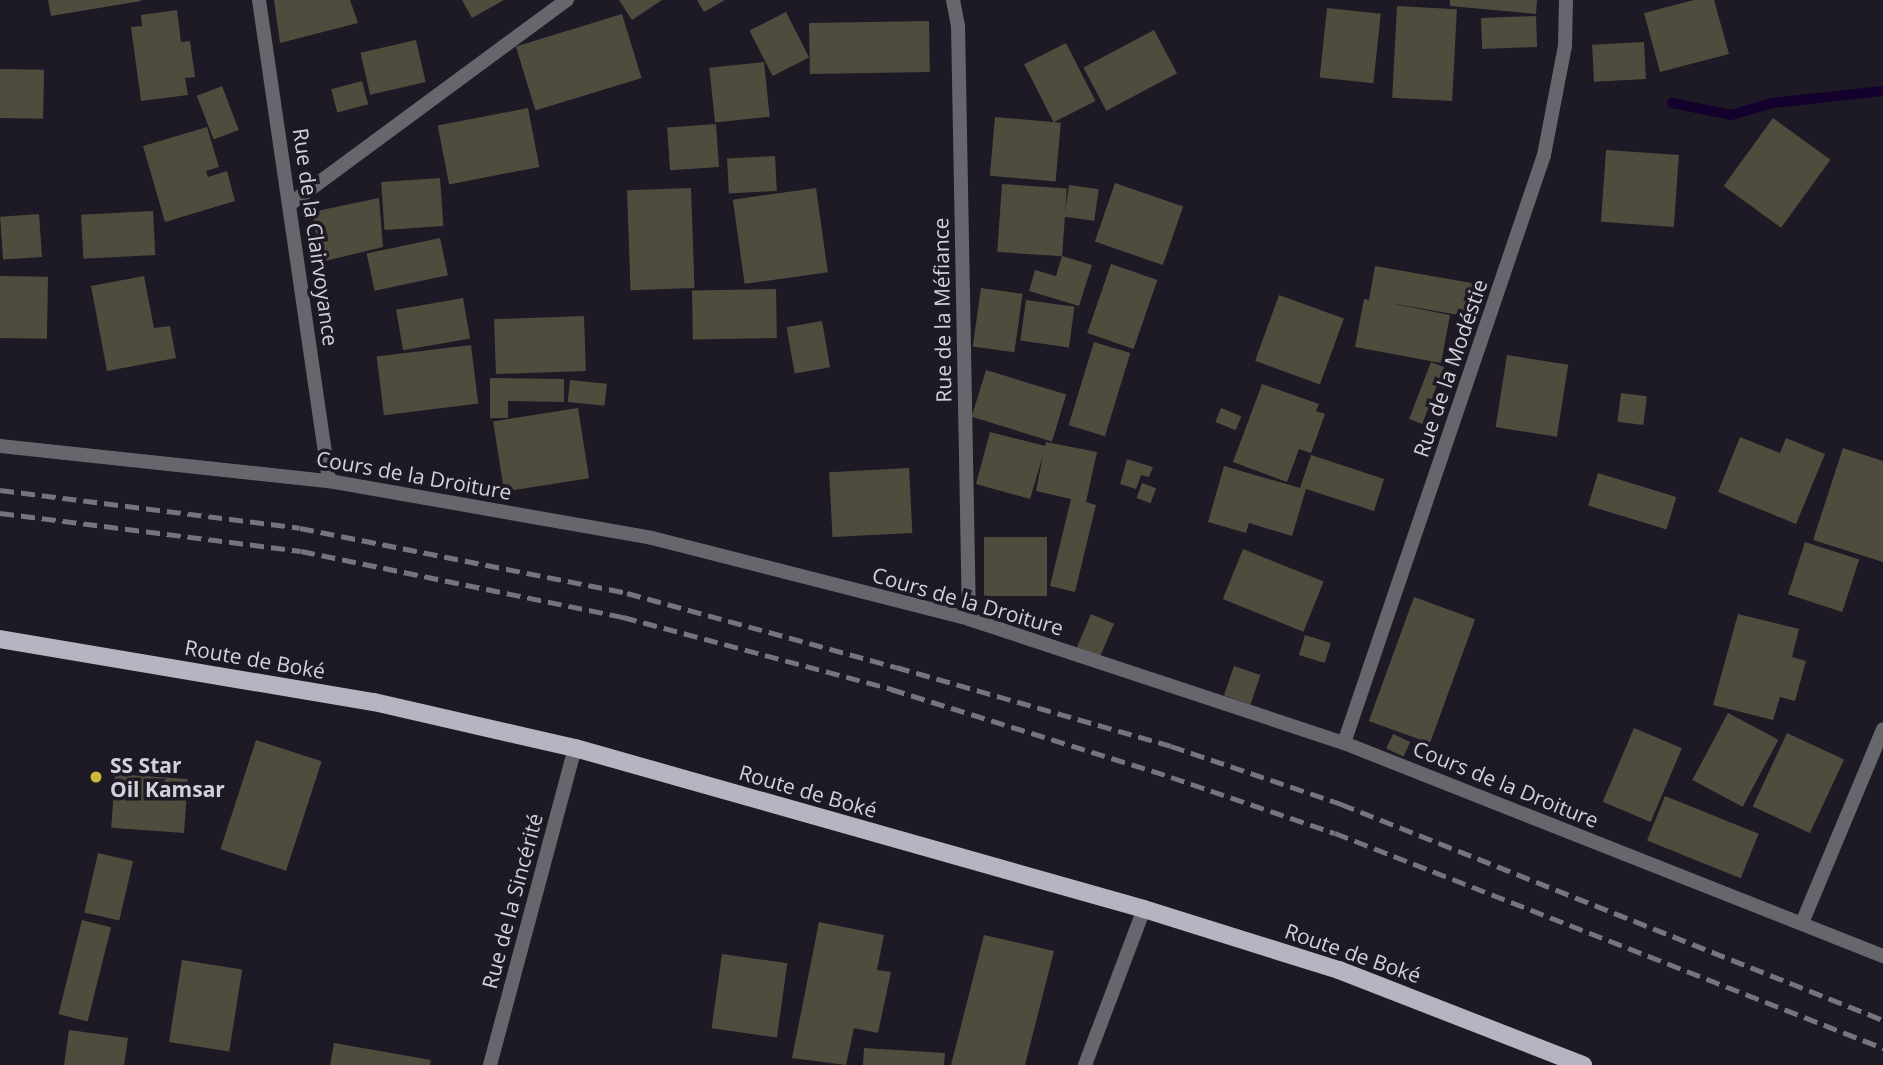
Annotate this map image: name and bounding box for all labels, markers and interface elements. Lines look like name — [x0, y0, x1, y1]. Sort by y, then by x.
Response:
street label: Rue de la Clairvoyance — [288, 126, 344, 348]
street label: Rue de la Méfiance — [928, 217, 956, 403]
street label: Rue de la Modéstie — [1408, 276, 1492, 460]
street label: Cours de la Droiture — [314, 445, 514, 505]
street label: Cours de la Droiture — [869, 562, 1067, 640]
street label: Route de Boké — [183, 634, 327, 684]
street label: Cours de la Droiture — [1410, 735, 1602, 833]
place label: SS Star Oil Kamsar — [110, 752, 225, 802]
street label: Route de Boké — [736, 759, 880, 823]
marker: SS Star Oil Kamsar — [88, 769, 104, 785]
street label: Rue de la Sincérité — [476, 811, 548, 991]
street label: Route de Boké — [1282, 918, 1424, 988]

